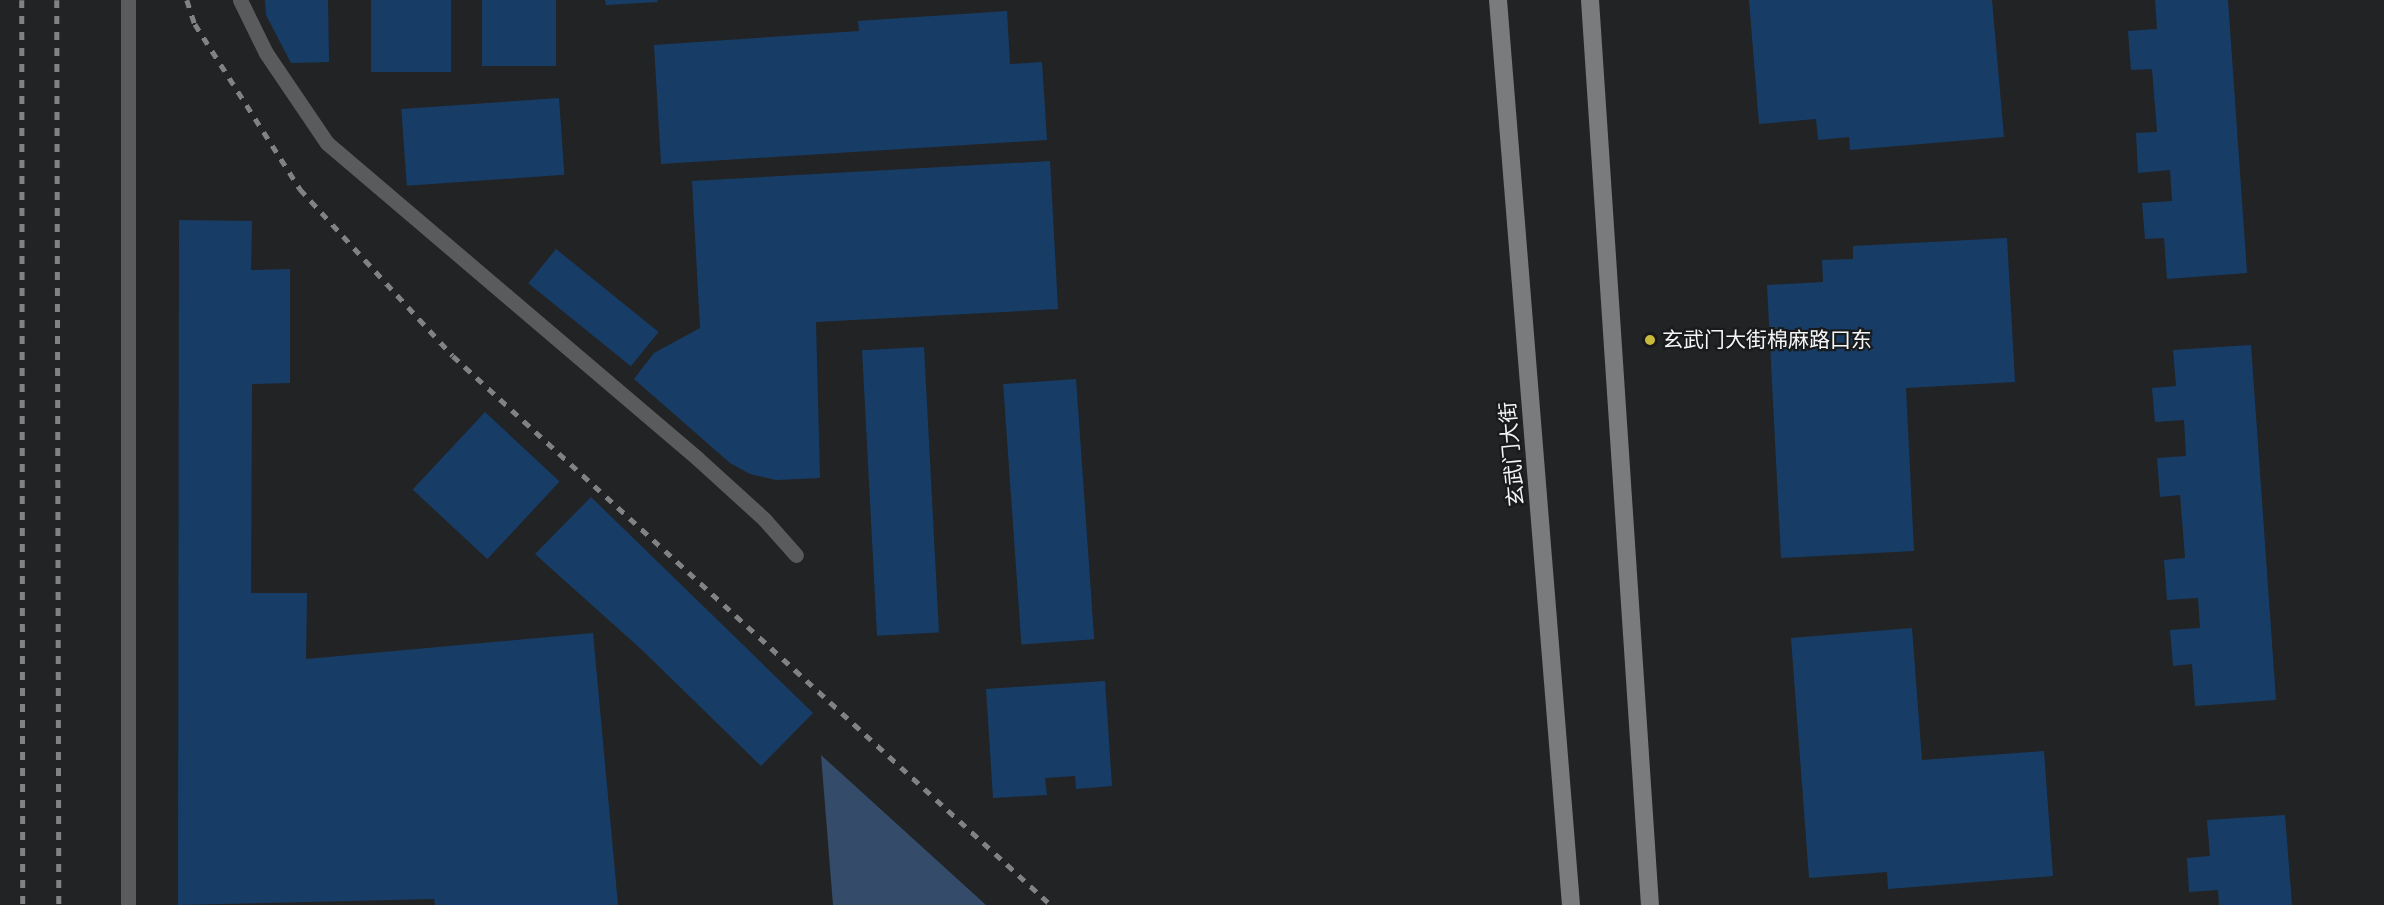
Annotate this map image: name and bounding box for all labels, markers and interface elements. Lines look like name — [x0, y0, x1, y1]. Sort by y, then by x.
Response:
place label: 玄武门大街棉麻路口东 — [1662, 327, 1872, 353]
marker: 玄武门大街棉麻路口东 — [1643, 333, 1657, 347]
street label: 玄武门大街 — [1495, 401, 1529, 507]

